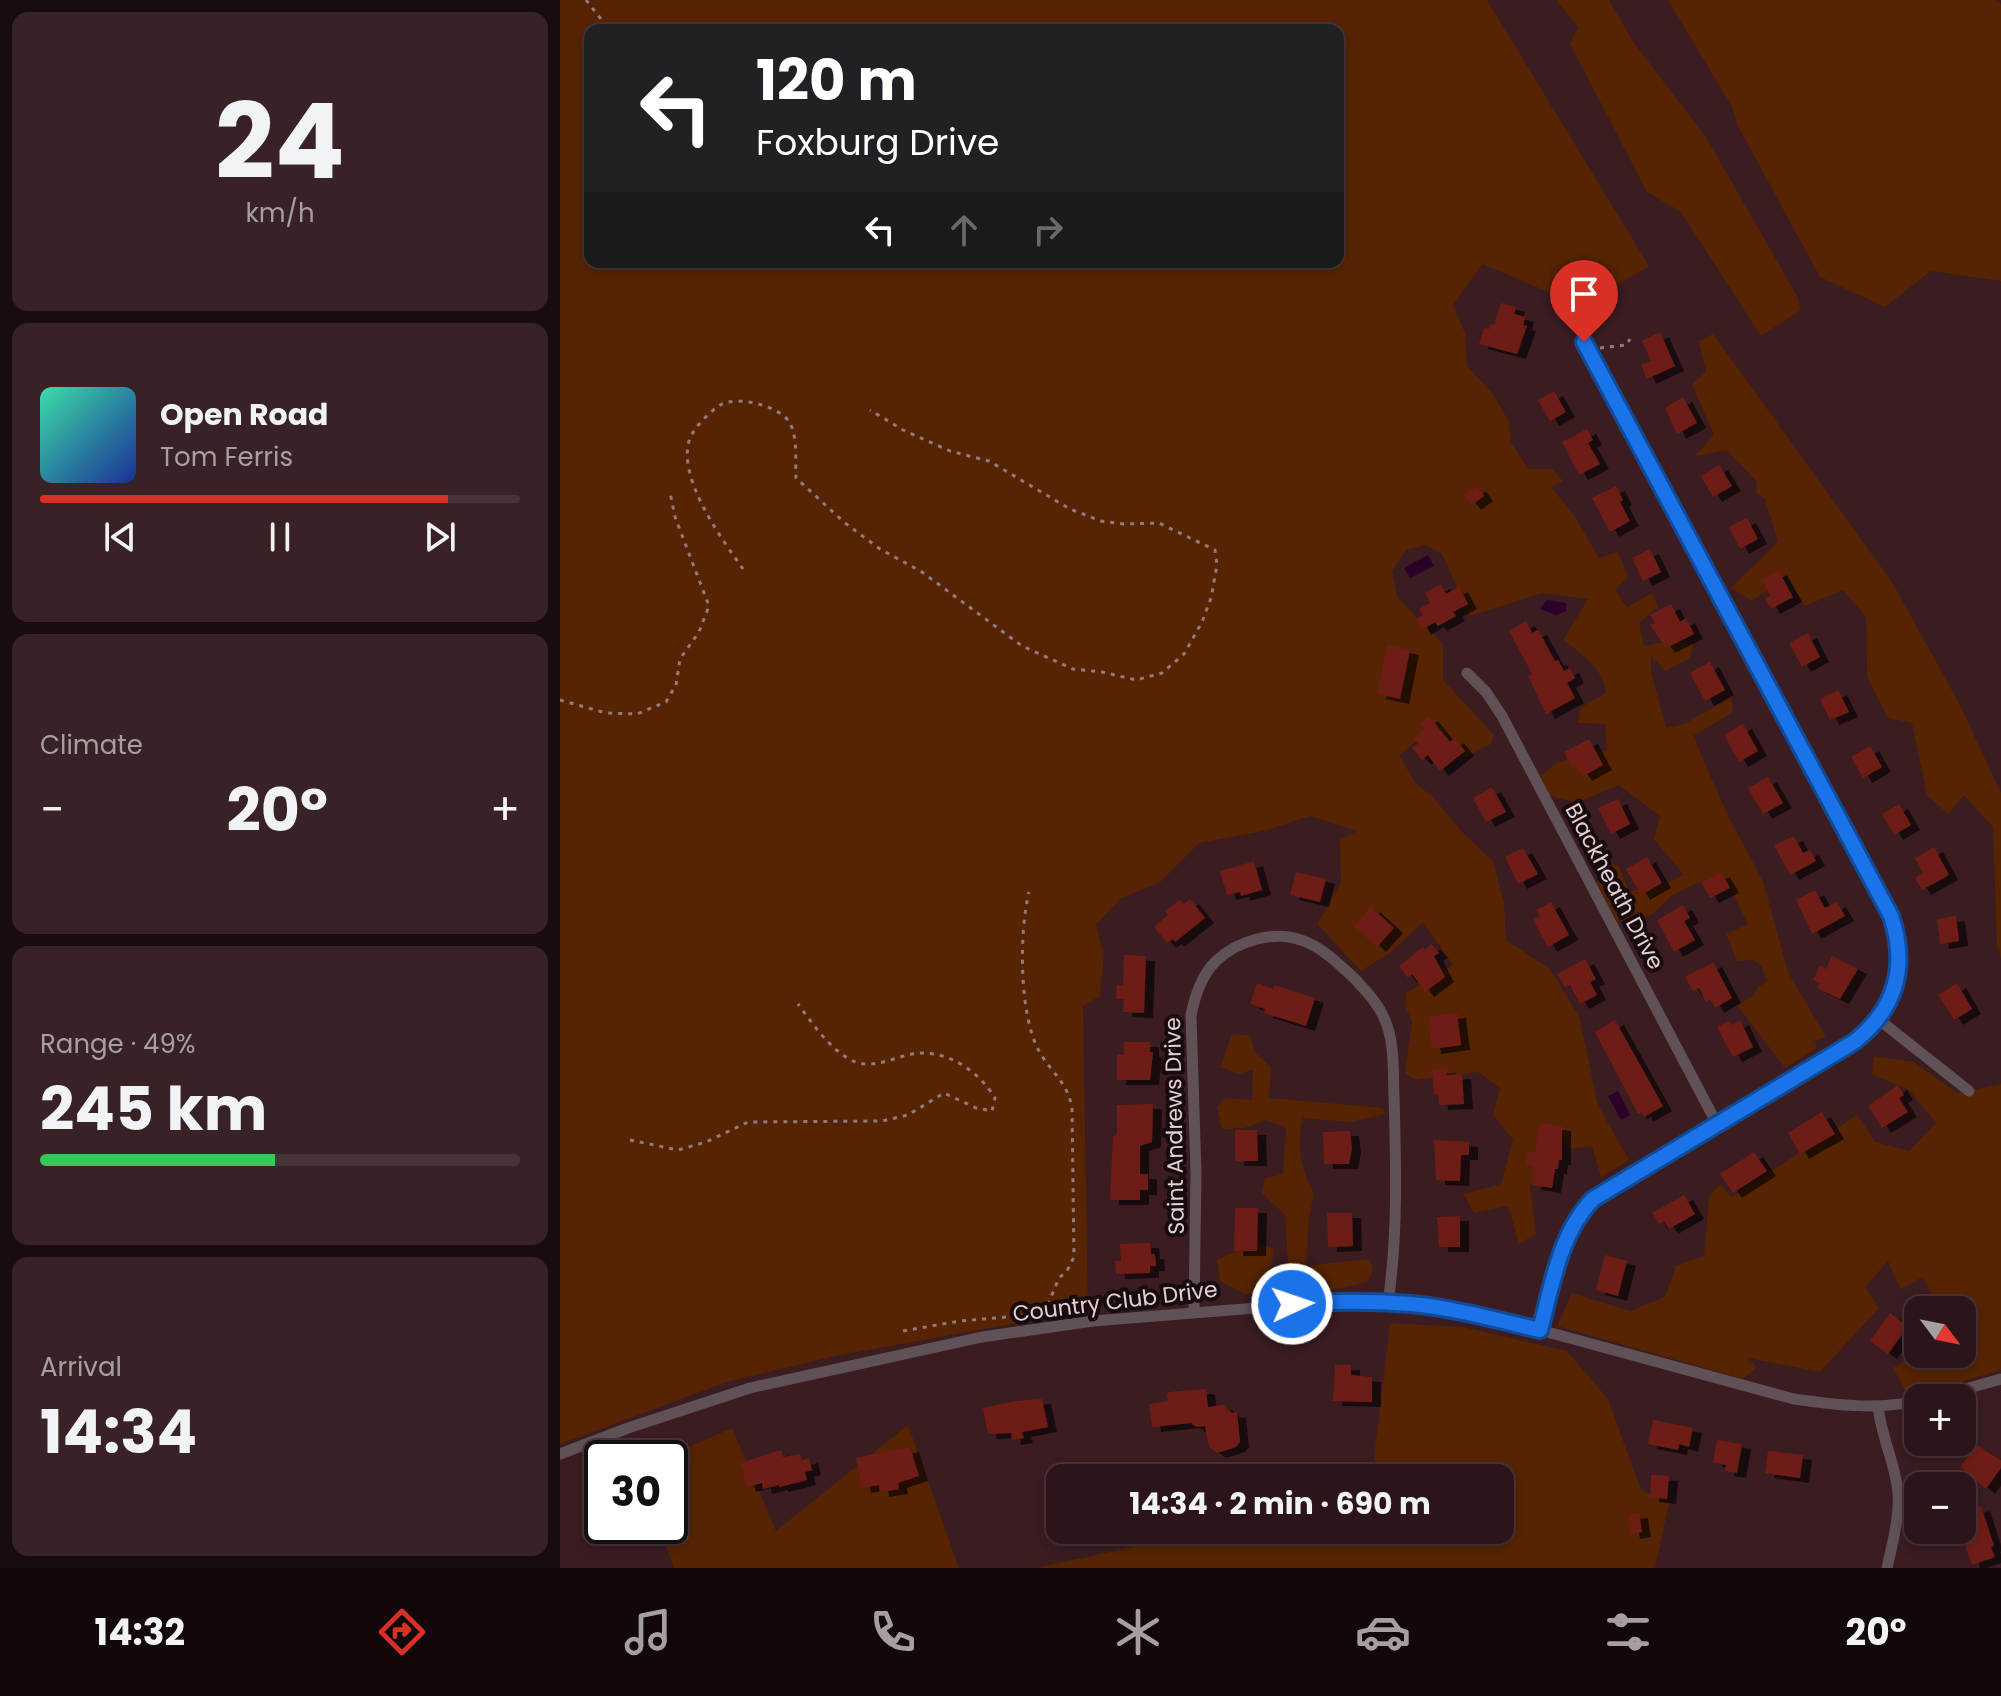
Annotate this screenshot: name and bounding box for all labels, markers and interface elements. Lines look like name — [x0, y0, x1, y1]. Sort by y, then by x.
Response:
text: 120 m — [756, 41, 917, 120]
icon: left — [624, 56, 728, 160]
text: 24 — [215, 69, 345, 214]
text: Foxburg Drive — [756, 117, 999, 168]
text: km/h — [245, 195, 315, 231]
icon: left — [858, 208, 902, 252]
icon: ahead — [942, 208, 986, 252]
icon: right — [1026, 208, 1070, 252]
pin — [1550, 260, 1618, 342]
icon: arrive — [1562, 272, 1606, 316]
text: Open Road — [160, 393, 328, 436]
text: Tom Ferris — [160, 439, 293, 475]
icon: previous — [98, 515, 142, 559]
icon: pause — [258, 515, 302, 559]
icon: next — [418, 515, 462, 559]
text: Climate — [40, 727, 143, 763]
text: 20° — [227, 768, 328, 852]
text: − — [40, 779, 64, 840]
text: + — [490, 779, 520, 840]
street label: Blackheath Drive — [1558, 798, 1671, 975]
street label: Saint Andrews Drive — [1157, 1017, 1192, 1235]
text: Range · 49% — [40, 1026, 196, 1062]
text: 245 km — [40, 1067, 267, 1151]
position arrow — [1250, 1262, 1334, 1346]
street label: Country Club Drive — [1011, 1274, 1219, 1329]
north arrow — [1904, 1296, 1976, 1368]
map controls — [1904, 1296, 1976, 1544]
text: Arrival — [40, 1349, 122, 1385]
button: + — [1904, 1384, 1976, 1456]
text: 14:34 — [40, 1390, 197, 1474]
speed limit sign: 30 — [584, 1440, 688, 1544]
button: − — [1904, 1472, 1976, 1544]
text: 14:34 · 2 min · 690 m — [1129, 1482, 1431, 1525]
icon: directions — [374, 1604, 430, 1660]
icon: music — [620, 1604, 676, 1660]
icon: phone — [865, 1604, 921, 1660]
icon: climate — [1110, 1604, 1166, 1660]
icon: car — [1355, 1604, 1411, 1660]
icon: filters — [1600, 1604, 1656, 1660]
text: 14:32 — [95, 1607, 185, 1658]
text: 20° — [1846, 1607, 1906, 1658]

